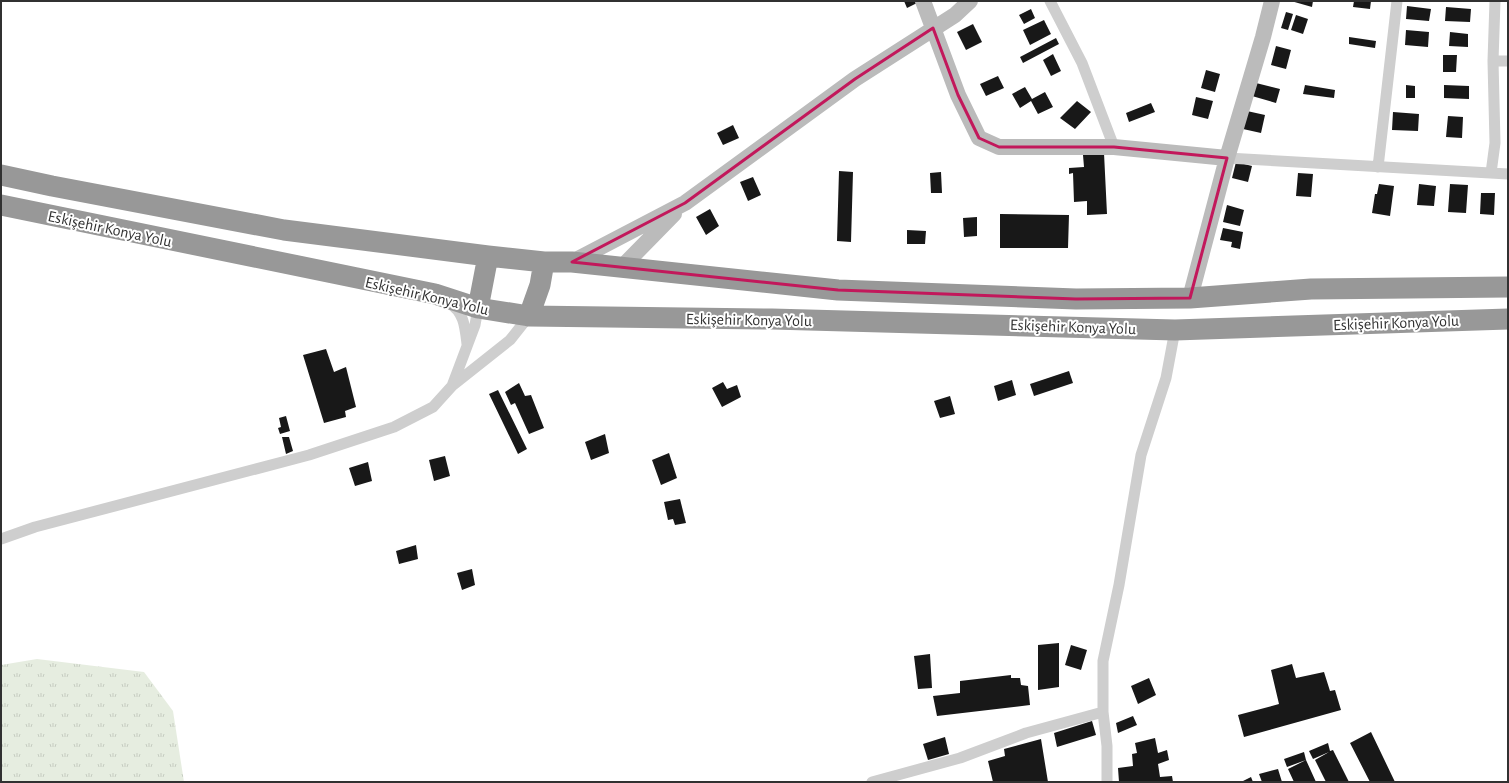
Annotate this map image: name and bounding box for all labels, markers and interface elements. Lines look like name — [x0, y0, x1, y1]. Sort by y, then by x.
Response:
street label: Eskişehir Konya Yolu — [46, 208, 173, 251]
street label: Eskişehir Konya Yolu — [363, 274, 490, 319]
street label: Eskişehir Konya Yolu — [686, 311, 812, 330]
street label: Eskişehir Konya Yolu — [1333, 313, 1459, 334]
street label: Eskişehir Konya Yolu — [1010, 317, 1136, 338]

